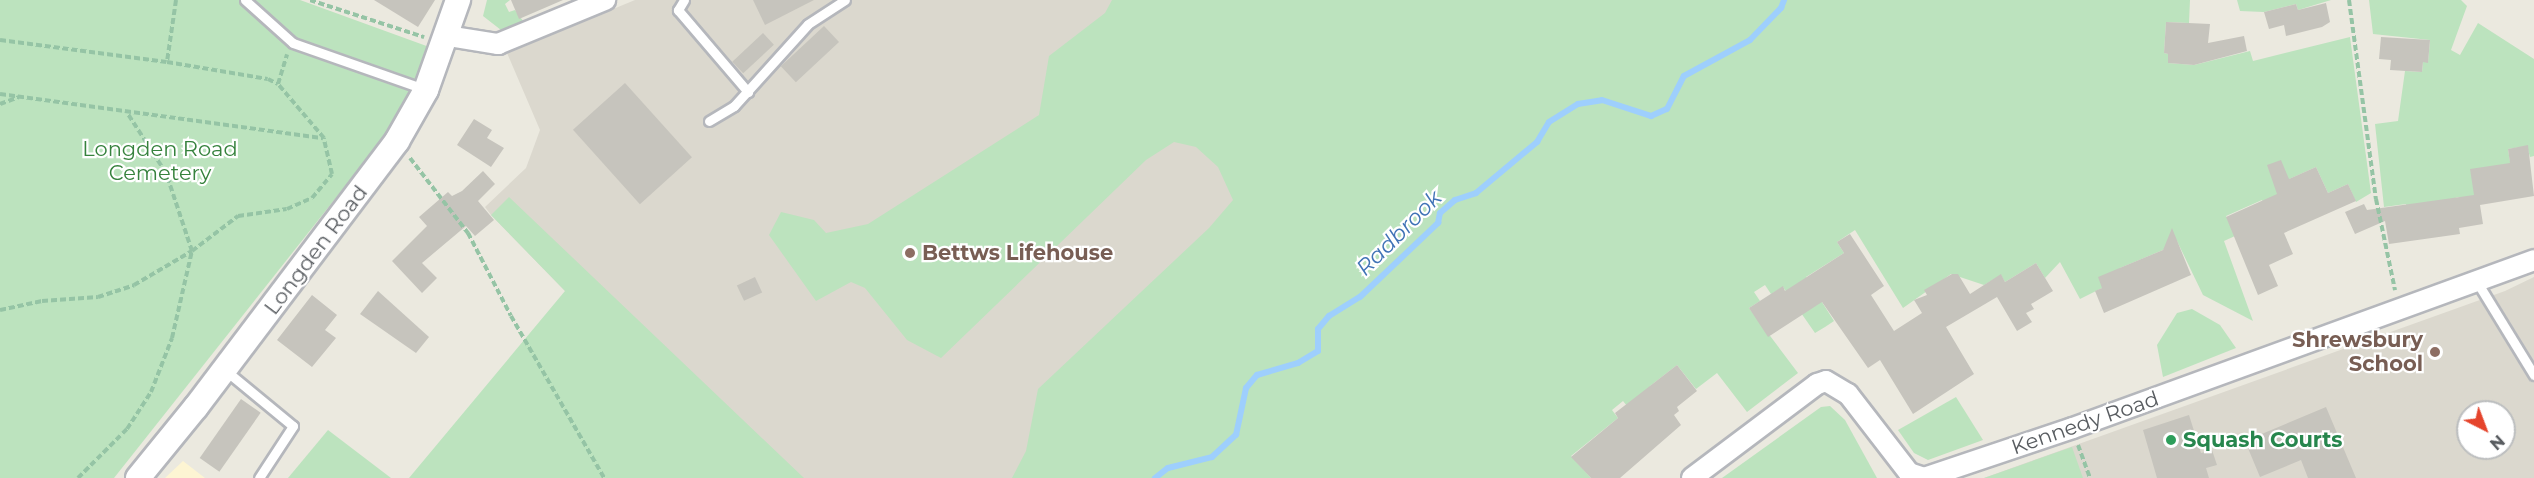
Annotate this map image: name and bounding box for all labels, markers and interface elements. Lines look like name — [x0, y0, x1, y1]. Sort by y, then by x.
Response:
park label: Longden Road Cemetery — [82, 136, 238, 186]
street label: Longden Road — [259, 180, 373, 320]
water label: Radbrook — [1351, 185, 1447, 281]
place label: Bettws Lifehouse — [922, 240, 1113, 266]
marker: Bettws Lifehouse — [903, 246, 917, 260]
place label: Shrewsbury School — [2292, 327, 2423, 377]
marker: Shrewsbury School — [2428, 345, 2442, 359]
street label: Kennedy Road — [2008, 386, 2162, 460]
north arrow — [2456, 400, 2516, 460]
place label: Squash Courts — [2183, 427, 2343, 453]
text: N — [2486, 431, 2508, 454]
marker: Squash Courts — [2164, 433, 2178, 447]

